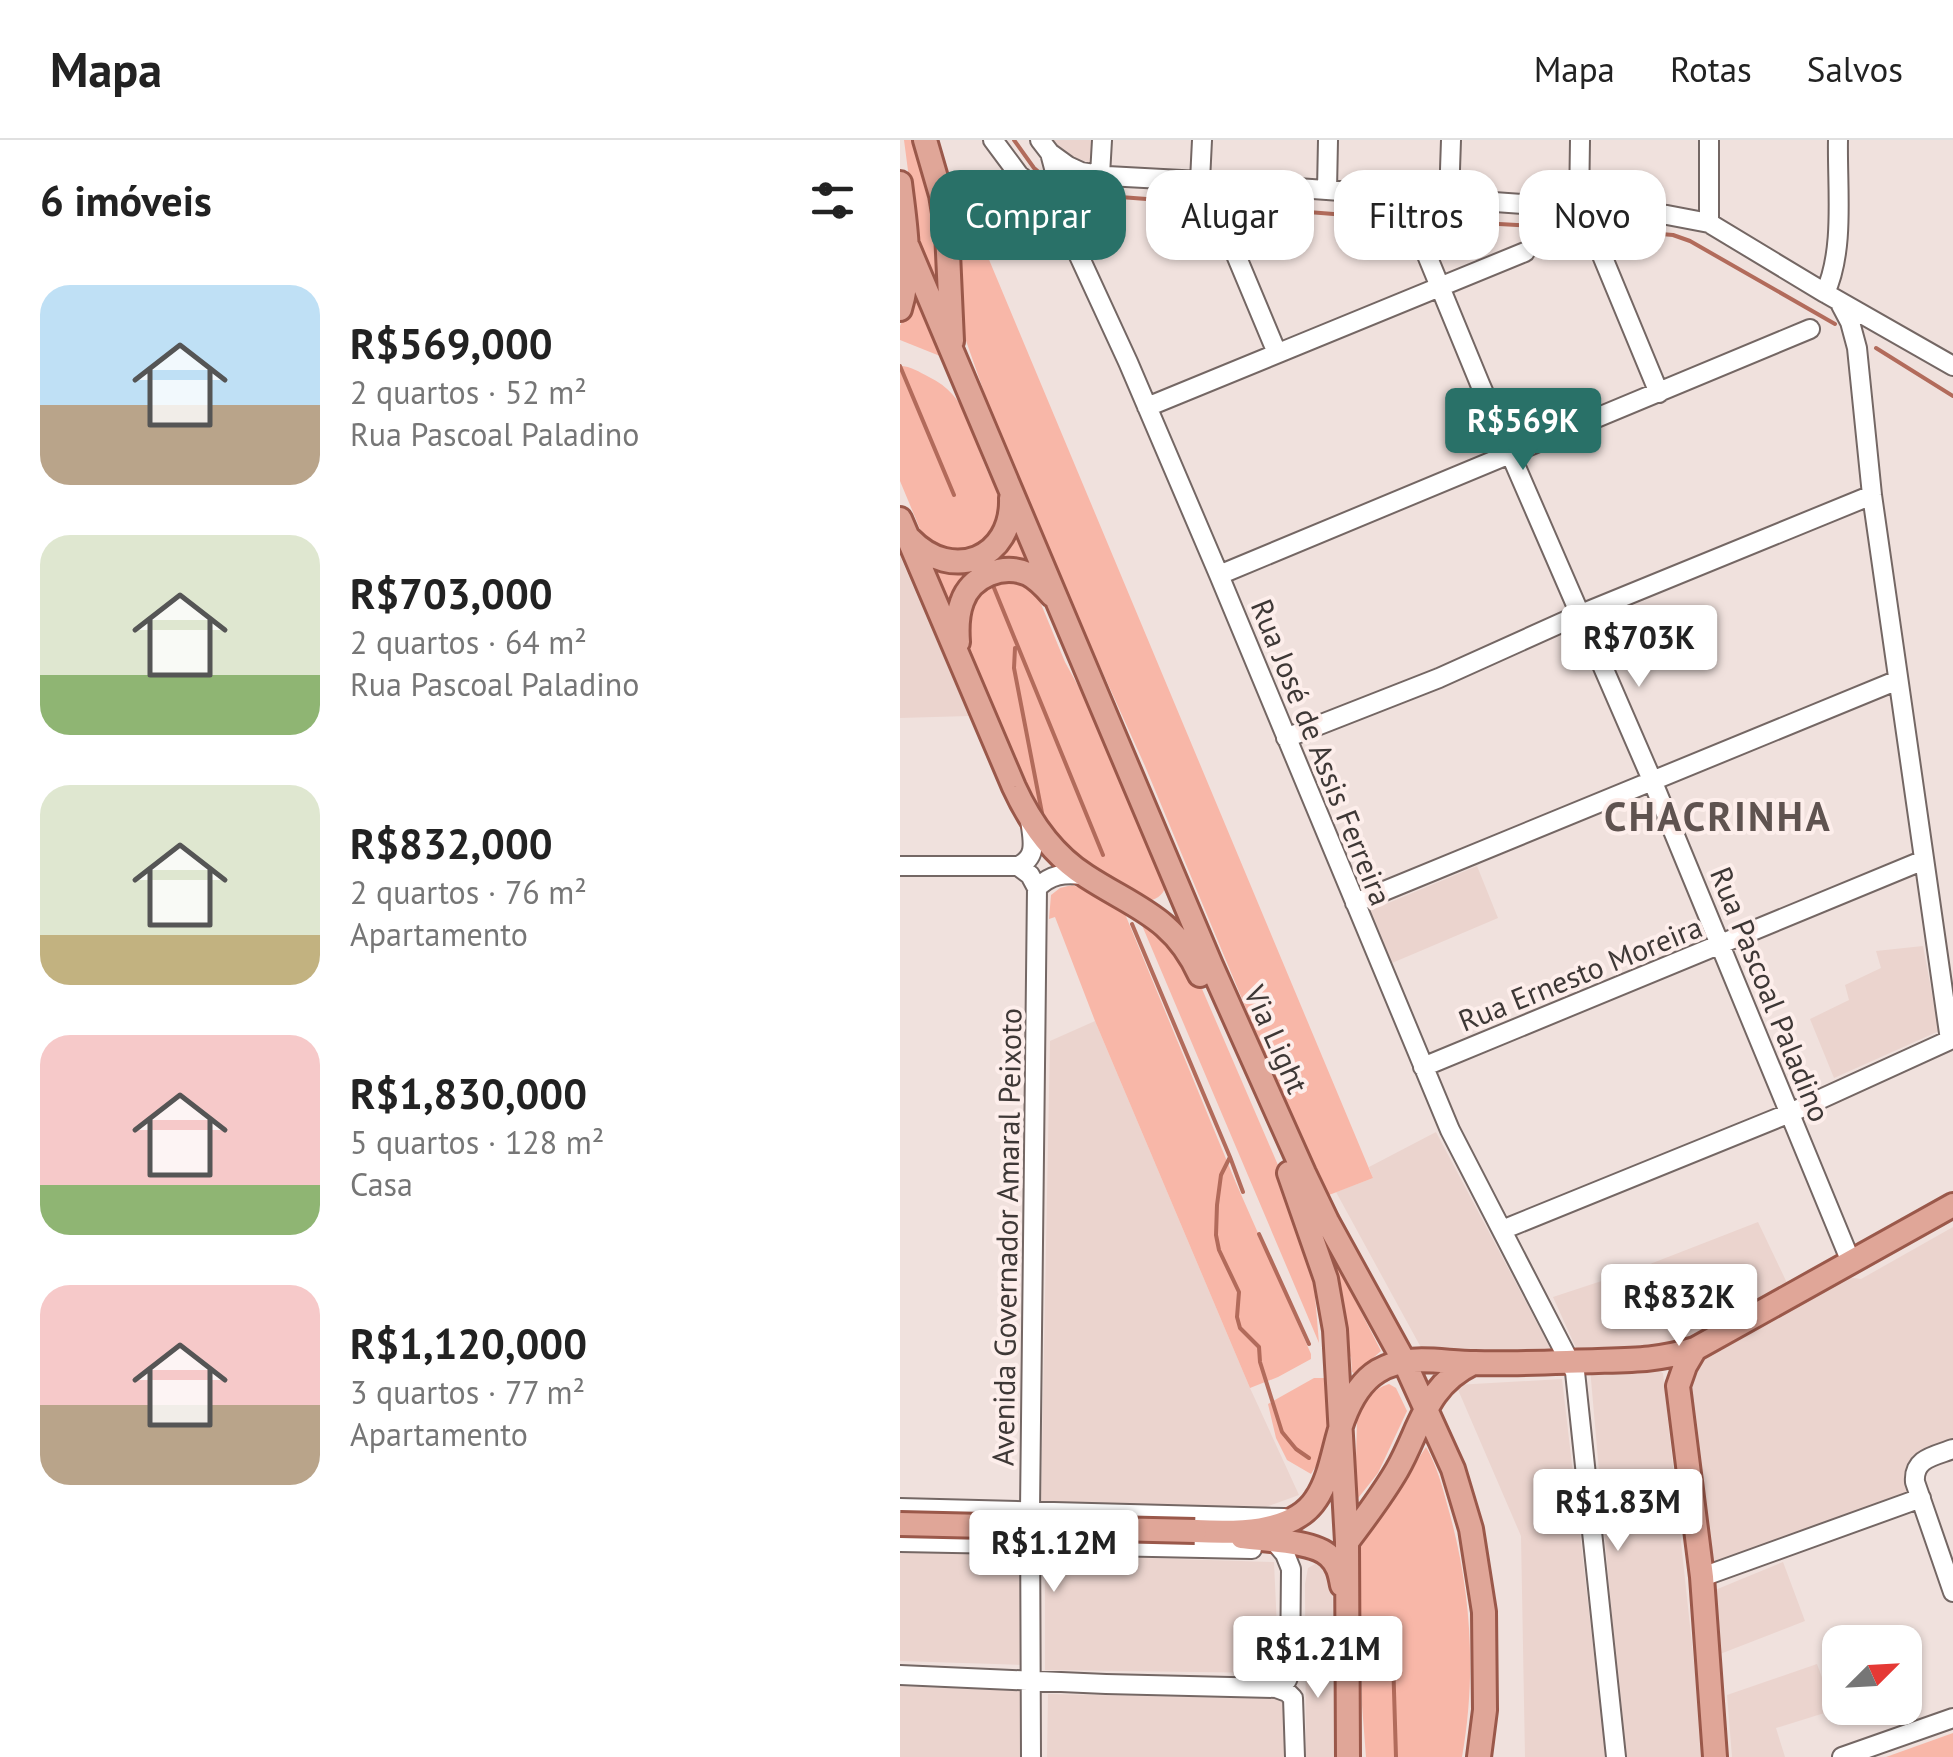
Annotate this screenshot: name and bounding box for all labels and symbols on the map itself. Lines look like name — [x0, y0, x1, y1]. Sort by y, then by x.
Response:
pin: R$569K — [1442, 388, 1604, 473]
street label: Rua José de Assis Ferreira — [1243, 593, 1401, 911]
pin: R$703K — [1558, 605, 1720, 690]
district label: CHACRINHA — [1604, 790, 1832, 842]
street label: Rua Pascoal Paladino — [1702, 861, 1840, 1127]
street label: Rua Ernesto Moreira — [1452, 906, 1708, 1040]
street label: Via Light — [1236, 978, 1318, 1099]
street label: Avenida Governador Amaral Peixoto — [983, 1008, 1029, 1466]
pin: R$832K — [1598, 1264, 1760, 1349]
pin: R$1.83M — [1526, 1469, 1710, 1554]
pin: R$1.12M — [962, 1510, 1146, 1595]
pin: R$1.21M — [1226, 1616, 1410, 1701]
north arrow — [1822, 1625, 1922, 1725]

